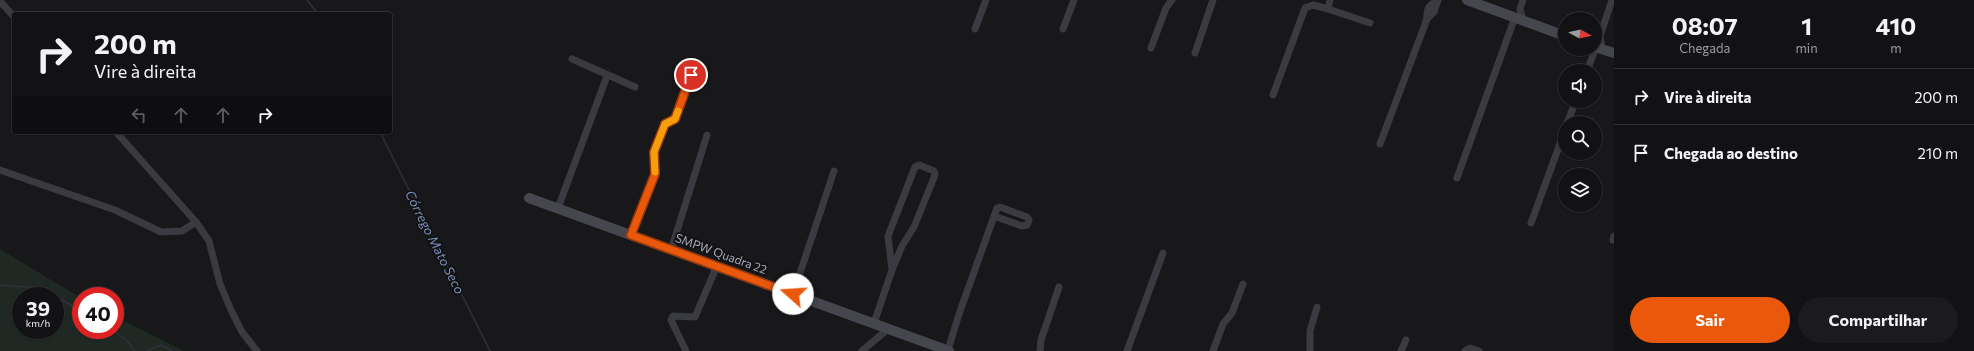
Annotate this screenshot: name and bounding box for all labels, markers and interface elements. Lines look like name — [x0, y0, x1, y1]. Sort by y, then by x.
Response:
text: 08:07 — [1672, 11, 1738, 40]
text: 1 — [1801, 11, 1812, 40]
text: 410 — [1875, 11, 1916, 40]
north arrow — [1558, 12, 1602, 56]
map controls — [1558, 12, 1602, 212]
text: 200 m — [94, 26, 177, 60]
icon: right — [28, 28, 80, 80]
text: Chegada — [1679, 40, 1730, 56]
text: min — [1796, 40, 1818, 56]
text: m — [1890, 40, 1901, 56]
pin — [674, 58, 708, 92]
text: Vire à direita — [94, 60, 196, 82]
icon: arrive — [680, 64, 702, 86]
button: sound — [1558, 64, 1602, 108]
icon: right — [1630, 86, 1652, 108]
text: Vire à direita — [1664, 88, 1752, 106]
text: 200 m — [1914, 88, 1958, 106]
icon: left — [128, 104, 150, 126]
icon: ahead — [170, 104, 192, 126]
icon: ahead — [212, 104, 234, 126]
icon: right — [254, 104, 276, 126]
button: search — [1558, 116, 1602, 160]
icon: arrive — [1630, 142, 1652, 164]
text: Chegada ao destino — [1664, 144, 1798, 162]
text: 210 m — [1918, 144, 1958, 162]
button: layers — [1558, 168, 1602, 212]
water label: Córrego Mato Seco — [402, 188, 468, 297]
street label: SMPW Quadra 22 — [673, 230, 770, 276]
position arrow — [772, 273, 814, 315]
speed limit sign: 40 — [72, 287, 124, 339]
text: 39 — [26, 296, 50, 320]
button: Sair — [1630, 297, 1790, 343]
button: Compartilhar — [1798, 297, 1958, 343]
text: km/h — [26, 317, 50, 329]

